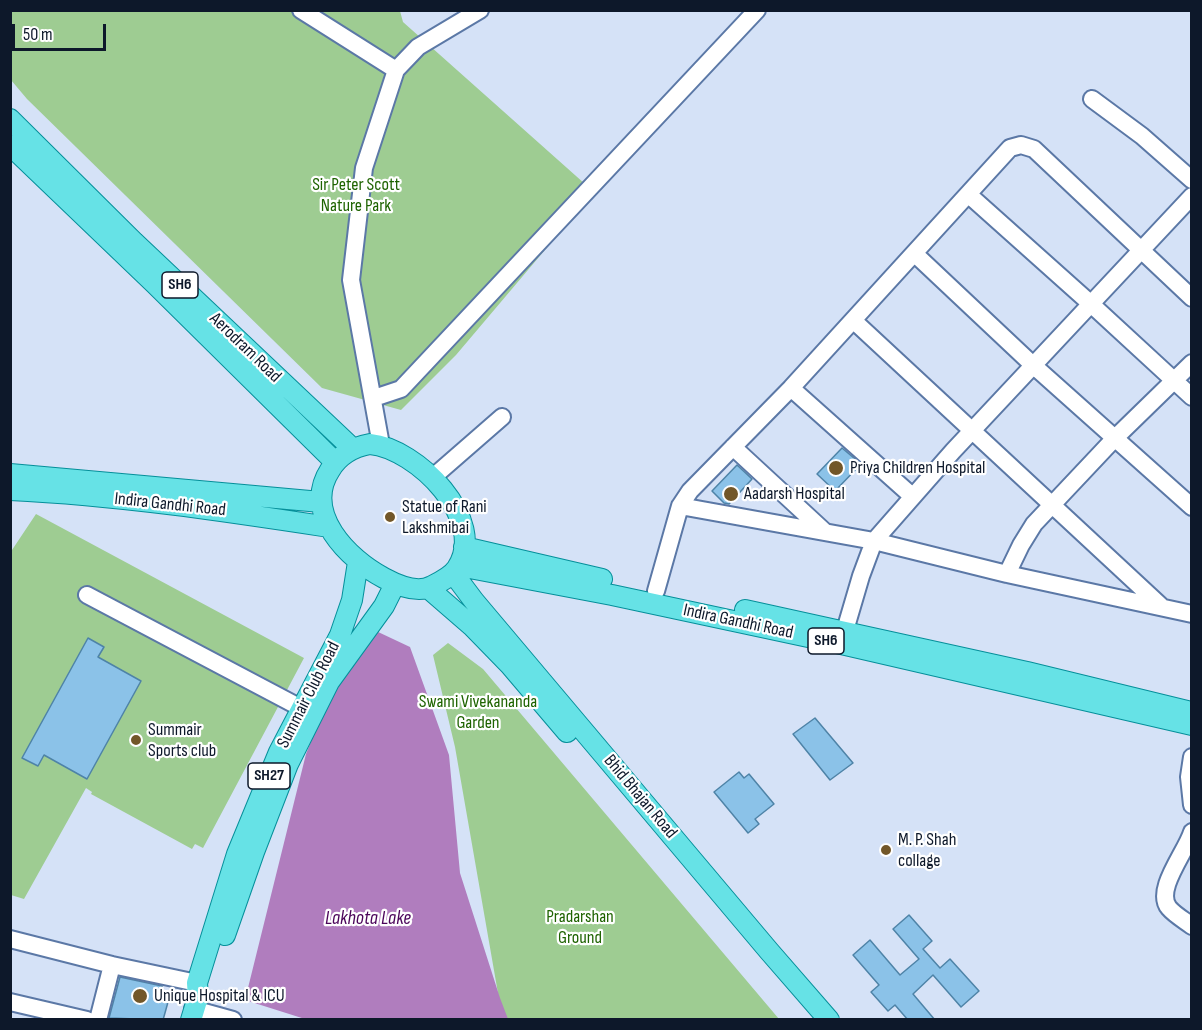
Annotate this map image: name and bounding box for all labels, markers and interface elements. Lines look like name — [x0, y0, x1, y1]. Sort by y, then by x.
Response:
scale bar — [15, 12, 110, 50]
text: 50 m — [23, 24, 53, 45]
park label: Sir Peter Scott Nature Park — [312, 174, 400, 216]
road number: SH6 — [162, 272, 198, 298]
street label: Aerodram Road — [205, 309, 285, 387]
place label: Priya Children Hospital — [850, 457, 985, 479]
marker: Priya Children Hospital — [827, 459, 845, 477]
place label: Aadarsh Hospital — [744, 483, 845, 505]
marker: Aadarsh Hospital — [722, 485, 740, 503]
street label: Indira Gandhi Road — [113, 488, 227, 522]
place label: Statue of Rani Lakshmibai — [402, 496, 487, 538]
marker: Statue of Rani Lakshmibai — [383, 510, 397, 524]
street label: Indira Gandhi Road — [681, 600, 795, 644]
road number: SH6 — [808, 628, 844, 654]
street label: Summair Club Road — [273, 638, 345, 752]
park label: Swami Vivekananda Garden — [419, 691, 537, 734]
place label: Summair Sports club — [148, 719, 216, 762]
marker: Summair Sports club — [129, 733, 143, 747]
street label: Bhid Bhajan Road — [599, 751, 681, 843]
road number: SH27 — [248, 763, 290, 789]
place label: M. P. Shah collage — [898, 829, 956, 872]
marker: M. P. Shah collage — [879, 843, 893, 857]
park label: Pradarshan Ground — [546, 906, 614, 948]
water label: Lakhota Lake — [325, 907, 411, 931]
place label: Unique Hospital & ICU — [154, 985, 285, 1007]
marker: Unique Hospital & ICU — [131, 987, 149, 1005]

